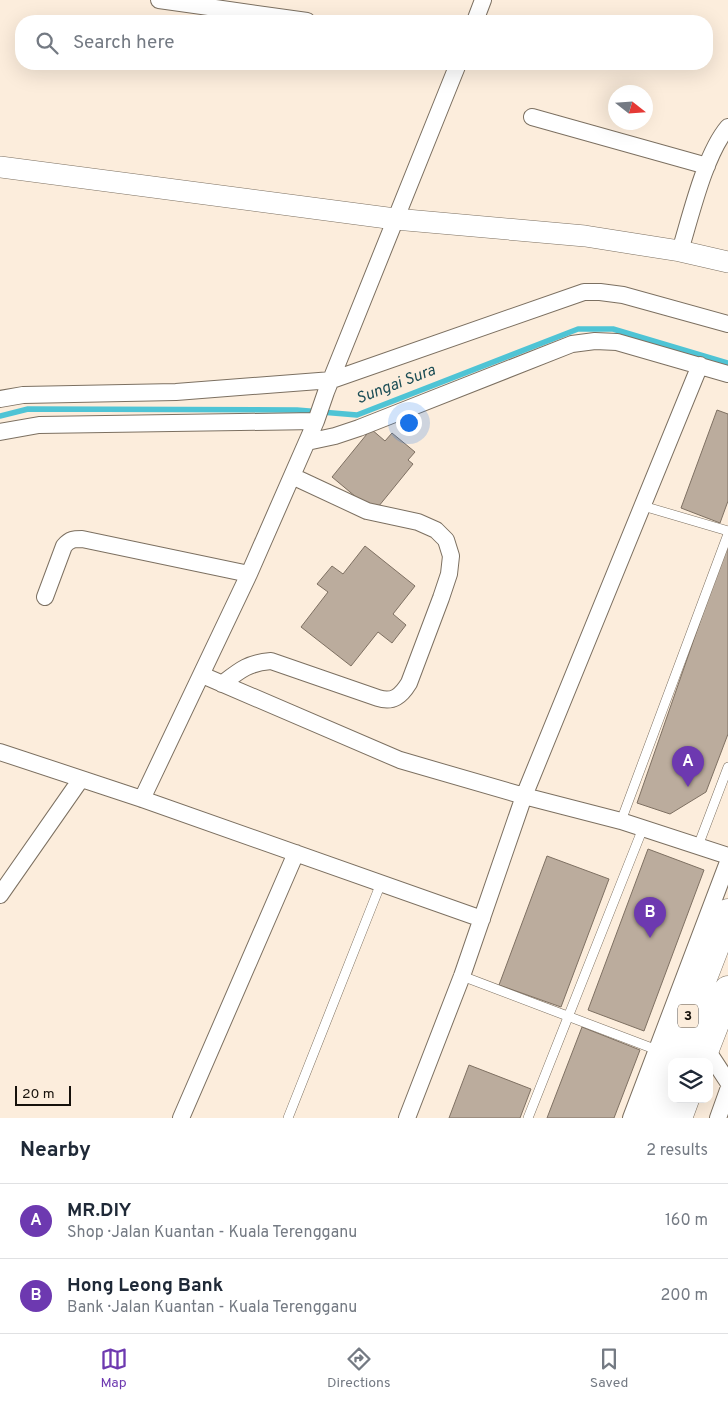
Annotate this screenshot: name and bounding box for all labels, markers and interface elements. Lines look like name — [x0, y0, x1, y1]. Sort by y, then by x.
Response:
search box — [15, 15, 713, 70]
icon: search — [33, 29, 61, 57]
text: Search here — [73, 31, 175, 55]
north arrow — [608, 85, 653, 130]
water label: Sungai Sura — [354, 360, 439, 409]
your location — [396, 410, 422, 436]
pin: A — [672, 746, 704, 787]
pin: B — [634, 897, 666, 938]
road number: 3 — [678, 1004, 698, 1028]
map controls — [668, 1058, 713, 1103]
button: layers — [668, 1058, 713, 1103]
scale bar — [15, 1083, 71, 1106]
text: 20 m — [22, 1086, 55, 1103]
text: Nearby — [20, 1137, 91, 1164]
text: 2 results — [646, 1141, 708, 1161]
text: MR.DIY — [67, 1199, 132, 1223]
text: A — [30, 1211, 42, 1231]
text: 160 m — [665, 1211, 708, 1231]
text: Shop · Jalan Kuantan - Kuala Terengganu — [67, 1223, 357, 1243]
text: Hong Leong Bank — [67, 1274, 224, 1298]
text: B — [30, 1286, 42, 1306]
text: 200 m — [660, 1286, 708, 1306]
text: Bank · Jalan Kuantan - Kuala Terengganu — [67, 1298, 357, 1318]
tab: Map — [100, 1345, 128, 1392]
tab: Directions — [327, 1345, 391, 1392]
tab: Saved — [590, 1345, 628, 1392]

